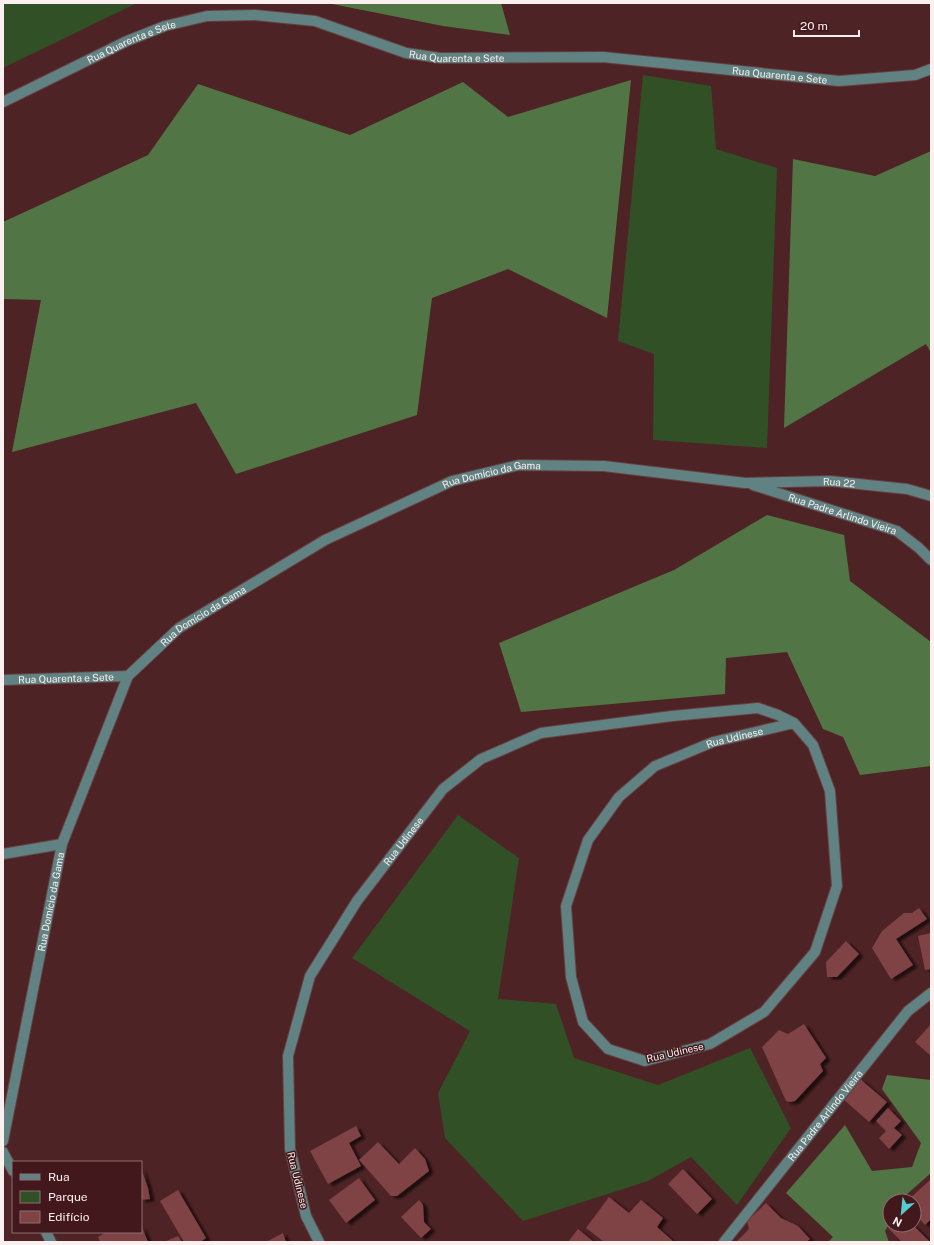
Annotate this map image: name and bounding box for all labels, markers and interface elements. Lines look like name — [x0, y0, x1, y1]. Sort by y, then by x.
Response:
scale bar — [794, 12, 859, 38]
street label: Rua Quarenta e Sete — [85, 18, 177, 66]
text: 20 m — [800, 19, 828, 33]
street label: Rua Quarenta e Sete — [408, 48, 505, 64]
street label: Rua Quarenta e Sete — [732, 64, 828, 86]
street label: Rua Domício da Gama — [440, 459, 541, 491]
street label: Rua 22 — [823, 475, 856, 490]
street label: Rua Padre Arlindo Vieira — [787, 491, 898, 537]
street label: Rua Domício da Gama — [158, 583, 248, 649]
street label: Rua Quarenta e Sete — [18, 670, 114, 686]
street label: Rua Udinese — [704, 724, 764, 750]
street label: Rua Udinese — [381, 814, 426, 868]
street label: Rua Domício da Gama — [35, 851, 66, 952]
street label: Rua Udinese — [645, 1040, 705, 1064]
street label: Rua Padre Arlindo Vieira — [785, 1067, 865, 1163]
street label: Rua Udinese — [285, 1150, 311, 1210]
legend — [12, 1161, 142, 1233]
text: Rua — [48, 1170, 70, 1184]
text: Parque — [48, 1190, 88, 1204]
north arrow — [882, 1193, 922, 1233]
text: Edifício — [48, 1210, 90, 1224]
text: N — [891, 1215, 904, 1229]

